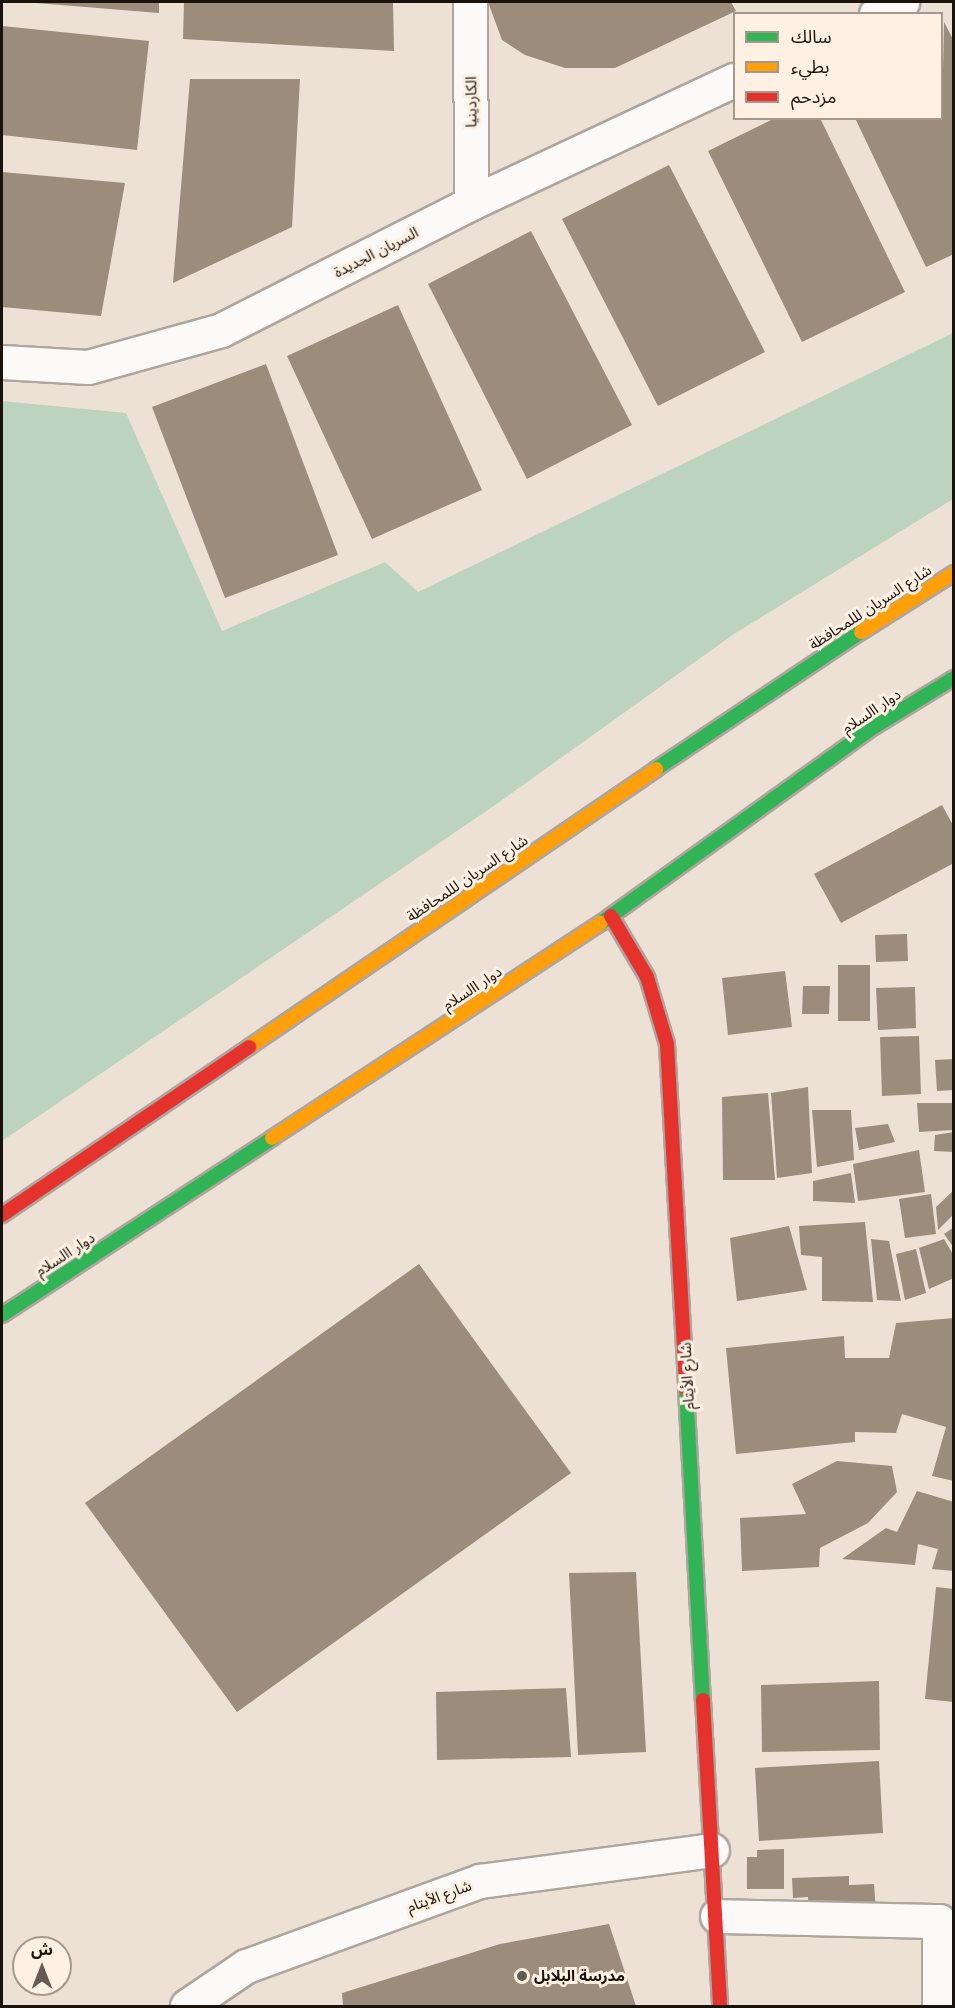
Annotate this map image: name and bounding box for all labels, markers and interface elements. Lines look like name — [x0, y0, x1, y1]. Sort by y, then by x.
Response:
legend — [733, 12, 943, 120]
text: سالك — [791, 27, 832, 47]
text: بطيء — [791, 57, 829, 77]
street label: الكاردينيا — [462, 76, 480, 128]
text: مزدحم — [791, 87, 836, 107]
street label: السريان الجديدة — [331, 223, 421, 281]
street label: شارع السريان لللمحافظة — [805, 561, 935, 653]
street label: دوار االسلام — [838, 685, 904, 737]
street label: شارع السريان لللمحافظة — [403, 831, 531, 925]
street label: دوار االسلام — [439, 962, 505, 1014]
street label: دوار االسلام — [32, 1228, 98, 1280]
street label: شارع الأيتام — [676, 1342, 698, 1410]
street label: شارع الأيتام — [404, 1876, 474, 1916]
north arrow — [12, 1936, 72, 1996]
text: ش — [31, 1941, 53, 1958]
place label: مدرسة البلابل — [534, 1967, 625, 1985]
marker: مدرسة البلابل — [515, 1969, 529, 1983]

